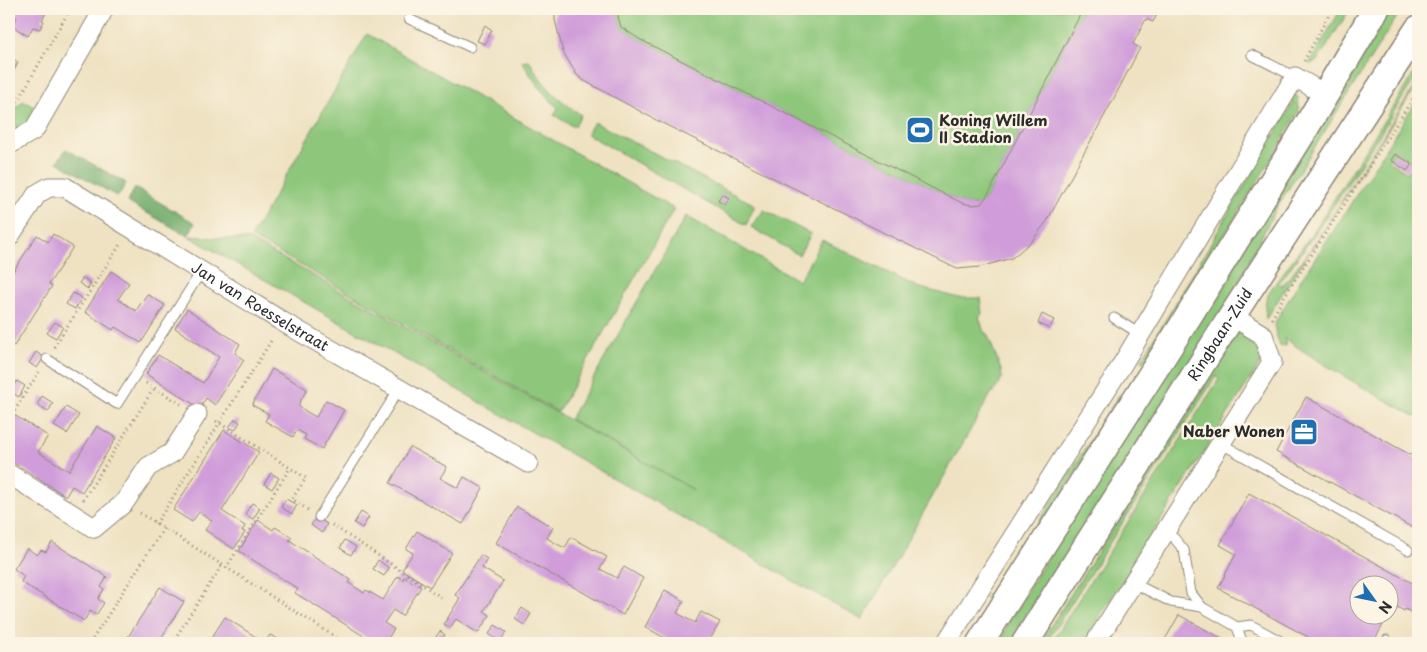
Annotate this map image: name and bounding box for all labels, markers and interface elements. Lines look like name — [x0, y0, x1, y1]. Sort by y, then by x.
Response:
place label: Koning Willem II Stadion — [939, 108, 1048, 148]
sports icon: Koning Willem II Stadion — [905, 115, 935, 145]
street label: Jan van Roesselstraat — [187, 255, 334, 356]
street label: Ringbaan-Zuid — [1181, 283, 1257, 385]
office icon: Naber Wonen — [1289, 417, 1319, 447]
place label: Naber Wonen — [1183, 419, 1285, 442]
north arrow — [1350, 574, 1400, 624]
text: N — [1373, 597, 1397, 618]

